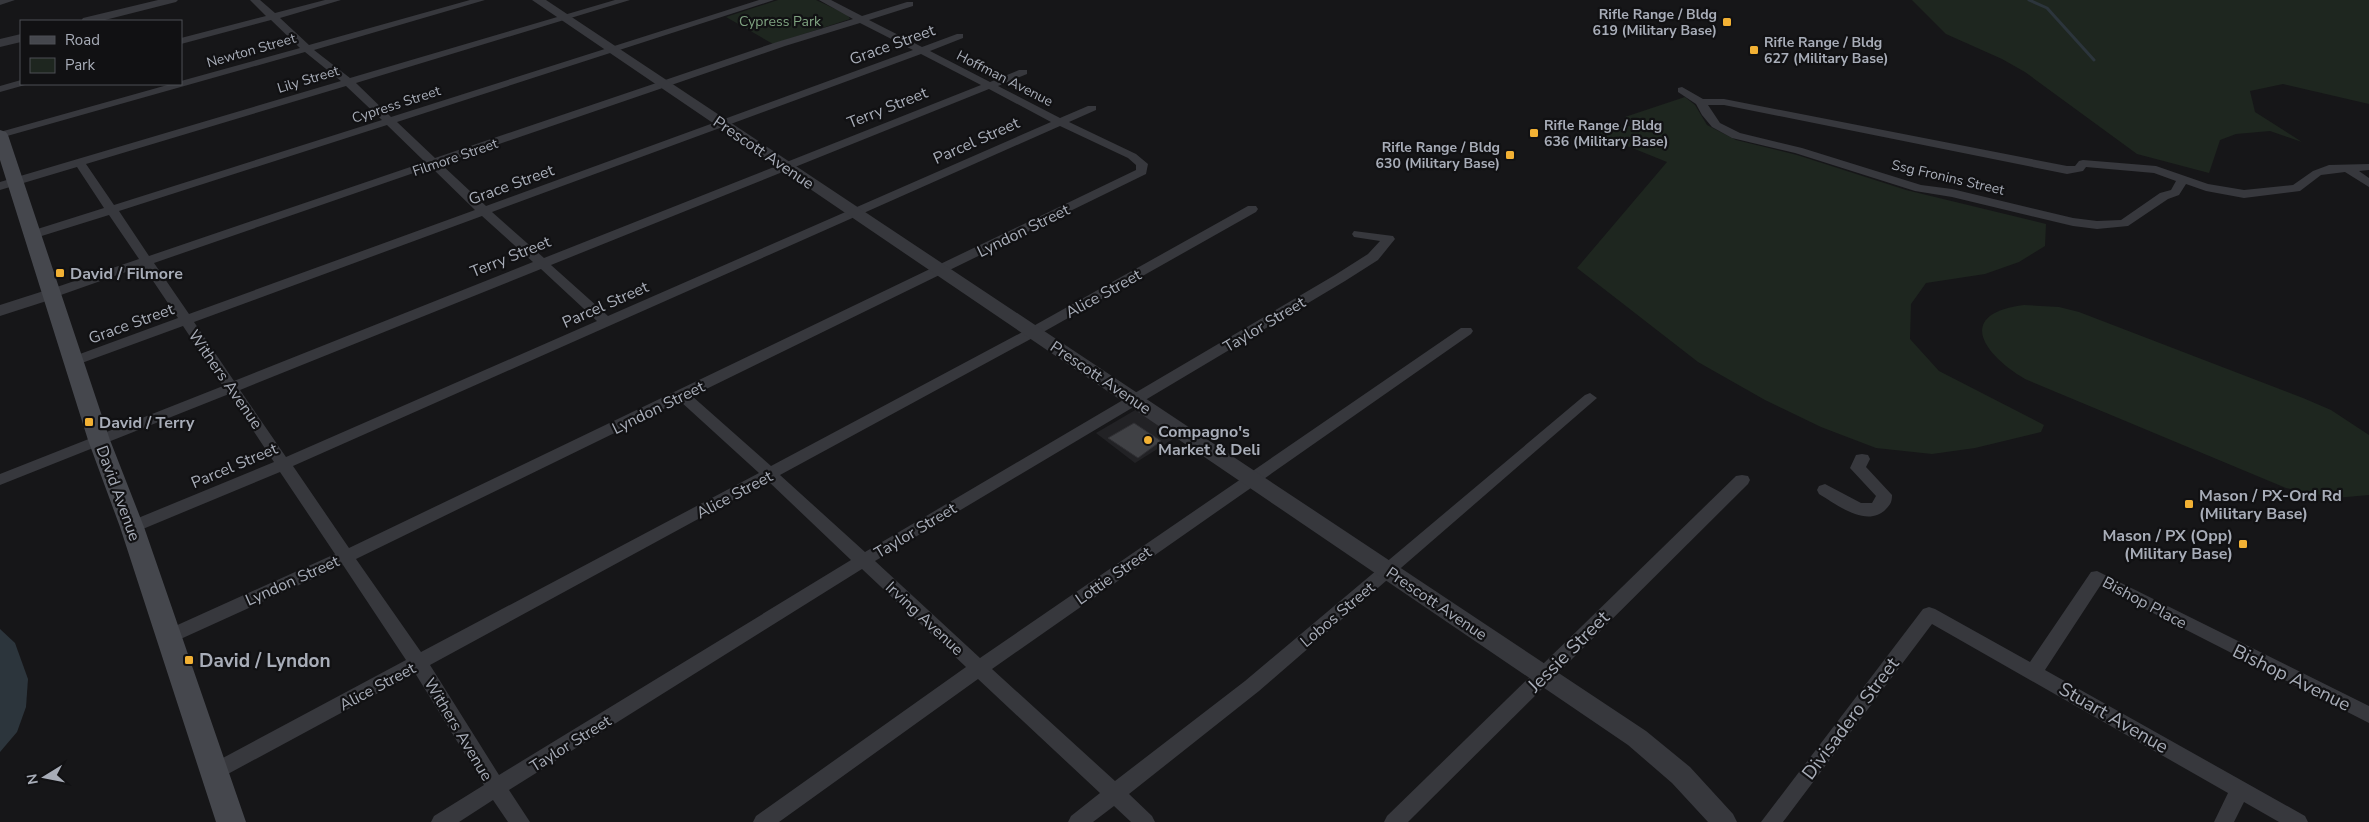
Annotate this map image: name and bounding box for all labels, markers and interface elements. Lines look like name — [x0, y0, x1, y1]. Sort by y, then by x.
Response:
place label: Rifle Range / Bldg 619 (Military Base) — [1593, 5, 1717, 40]
park label: Cypress Park — [739, 12, 822, 31]
marker: Rifle Range / Bldg 619 (Military Base) — [1721, 16, 1733, 28]
street label: Grace Street — [847, 19, 938, 71]
legend — [20, 20, 182, 85]
street label: Newton Street — [204, 29, 298, 72]
text: Road — [65, 30, 100, 50]
place label: Rifle Range / Bldg 627 (Military Base) — [1764, 33, 1888, 68]
marker: Rifle Range / Bldg 627 (Military Base) — [1748, 44, 1760, 56]
street label: Hoffman Avenue — [953, 46, 1056, 111]
text: Park — [65, 55, 95, 75]
street label: Lily Street — [275, 61, 342, 98]
street label: Cypress Street — [349, 81, 443, 128]
street label: Terry Street — [844, 82, 931, 134]
street label: Prescott Avenue — [709, 111, 818, 195]
street label: Parcel Street — [930, 112, 1023, 170]
place label: Rifle Range / Bldg 636 (Military Base) — [1544, 116, 1668, 151]
marker: Rifle Range / Bldg 636 (Military Base) — [1528, 127, 1540, 139]
street label: Filmore Street — [410, 134, 500, 181]
place label: Rifle Range / Bldg 630 (Military Base) — [1376, 138, 1500, 173]
marker: Rifle Range / Bldg 630 (Military Base) — [1504, 149, 1516, 161]
street label: Ssg Fronins Street — [1890, 155, 2006, 200]
street label: Grace Street — [466, 159, 557, 211]
street label: Lyndon Street — [973, 199, 1074, 263]
street label: Terry Street — [467, 231, 554, 283]
place label: David / Filmore — [70, 263, 183, 285]
street label: Alice Street — [1062, 264, 1146, 324]
marker: David / Filmore — [54, 267, 66, 279]
street label: Parcel Street — [559, 276, 652, 334]
street label: Taylor Street — [1219, 292, 1310, 358]
street label: Grace Street — [86, 298, 177, 350]
street label: Withers Avenue — [183, 326, 268, 434]
street label: Prescott Avenue — [1046, 336, 1155, 420]
street label: Lyndon Street — [608, 376, 709, 440]
place label: David / Terry — [99, 412, 195, 434]
marker: David / Terry — [83, 416, 95, 428]
place label: Compagno's Market & Deli — [1158, 421, 1260, 461]
marker: Compagno's Market & Deli — [1142, 434, 1154, 446]
street label: Parcel Street — [188, 438, 281, 494]
street label: David Avenue — [91, 443, 146, 544]
street label: Alice Street — [692, 465, 777, 524]
place label: Mason / PX-Ord Rd (Military Base) — [2199, 485, 2342, 525]
street label: Taylor Street — [870, 498, 961, 564]
marker: Mason / PX-Ord Rd (Military Base) — [2183, 498, 2195, 510]
place label: Mason / PX (Opp) (Military Base) — [2102, 525, 2233, 565]
marker: Mason / PX (Opp) (Military Base) — [2237, 538, 2249, 550]
street label: Lottie Street — [1071, 541, 1156, 610]
street label: Lyndon Street — [242, 550, 343, 611]
street label: Prescott Avenue — [1382, 562, 1491, 646]
street label: Bishop Place — [2098, 571, 2191, 634]
street label: Irving Avenue — [881, 577, 968, 661]
street label: Lobos Street — [1296, 577, 1380, 653]
street label: Jessie Street — [1521, 605, 1616, 699]
street label: Bishop Avenue — [2228, 638, 2355, 718]
place label: David / Lyndon — [199, 648, 331, 674]
street label: Divisadero Street — [1796, 652, 1906, 785]
marker: David / Lyndon — [183, 654, 195, 666]
street label: Alice Street — [335, 657, 420, 716]
street label: Withers Avenue — [419, 674, 498, 785]
street label: Stuart Avenue — [2054, 676, 2173, 760]
street label: Taylor Street — [526, 710, 616, 778]
north arrow — [20, 752, 70, 802]
text: N — [22, 772, 43, 786]

